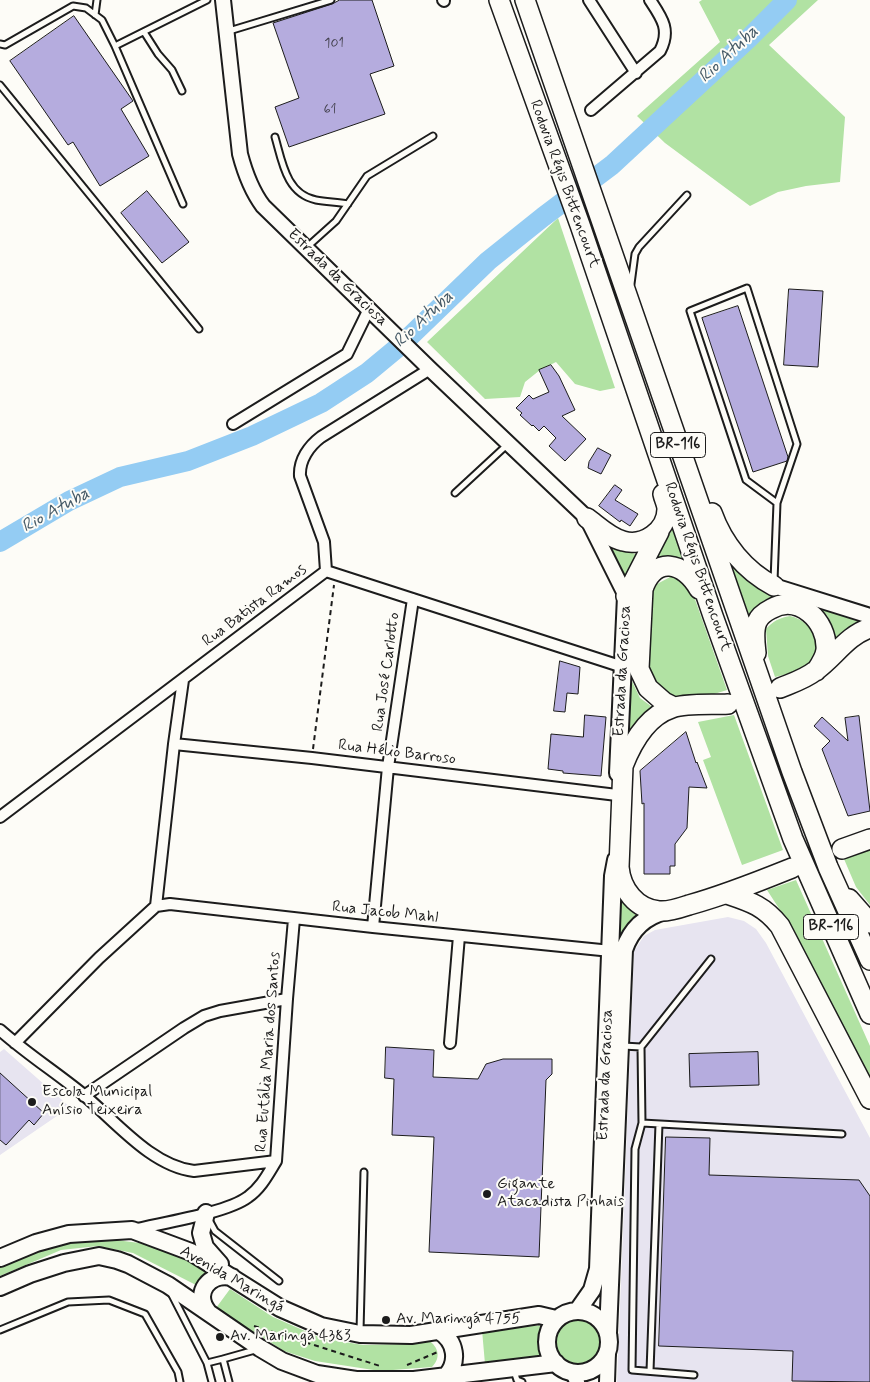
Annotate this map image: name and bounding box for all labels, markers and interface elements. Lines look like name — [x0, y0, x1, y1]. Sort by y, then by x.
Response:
water label: Rio Atuba — [694, 22, 764, 88]
house number: 101 — [324, 36, 344, 52]
street label: Rodovia Régis Bittencourt — [525, 98, 603, 270]
house number: 61 — [323, 102, 337, 118]
street label: Estrada da Graciosa — [283, 225, 391, 331]
water label: Rio Atuba — [389, 287, 459, 353]
road number: BR-116 — [650, 432, 706, 458]
street label: Rodovia Régis Bittencourt — [659, 480, 735, 654]
water label: Rio Atuba — [18, 484, 94, 538]
street label: Rua Batista Ramos — [199, 561, 311, 651]
street label: Estrada da Graciosa — [610, 605, 636, 737]
street label: Rua José Carlotto — [369, 611, 405, 733]
street label: Rua Hélio Barroso — [337, 736, 457, 770]
street label: Rua Jacob Mahl — [331, 898, 439, 928]
road number: BR-116 — [804, 914, 858, 940]
street label: Rua Eutália Maria dos Santos — [252, 951, 286, 1153]
street label: Estrada da Graciosa — [594, 1009, 618, 1141]
place label: Escola Municipal Anísio Teixeira — [42, 1083, 152, 1121]
marker: Escola Municipal Anísio Teixeira — [26, 1096, 38, 1108]
place label: Gigante Atacadista Pinhais — [497, 1175, 624, 1213]
marker: Gigante Atacadista Pinhais — [481, 1188, 493, 1200]
street label: Avenida Maringá — [176, 1242, 288, 1318]
place label: Av. Maringá 4755 — [396, 1310, 521, 1330]
marker: Av. Maringá 4755 — [380, 1314, 392, 1326]
place label: Av. Maringá 4383 — [230, 1327, 351, 1347]
marker: Av. Maringá 4383 — [214, 1331, 226, 1343]

